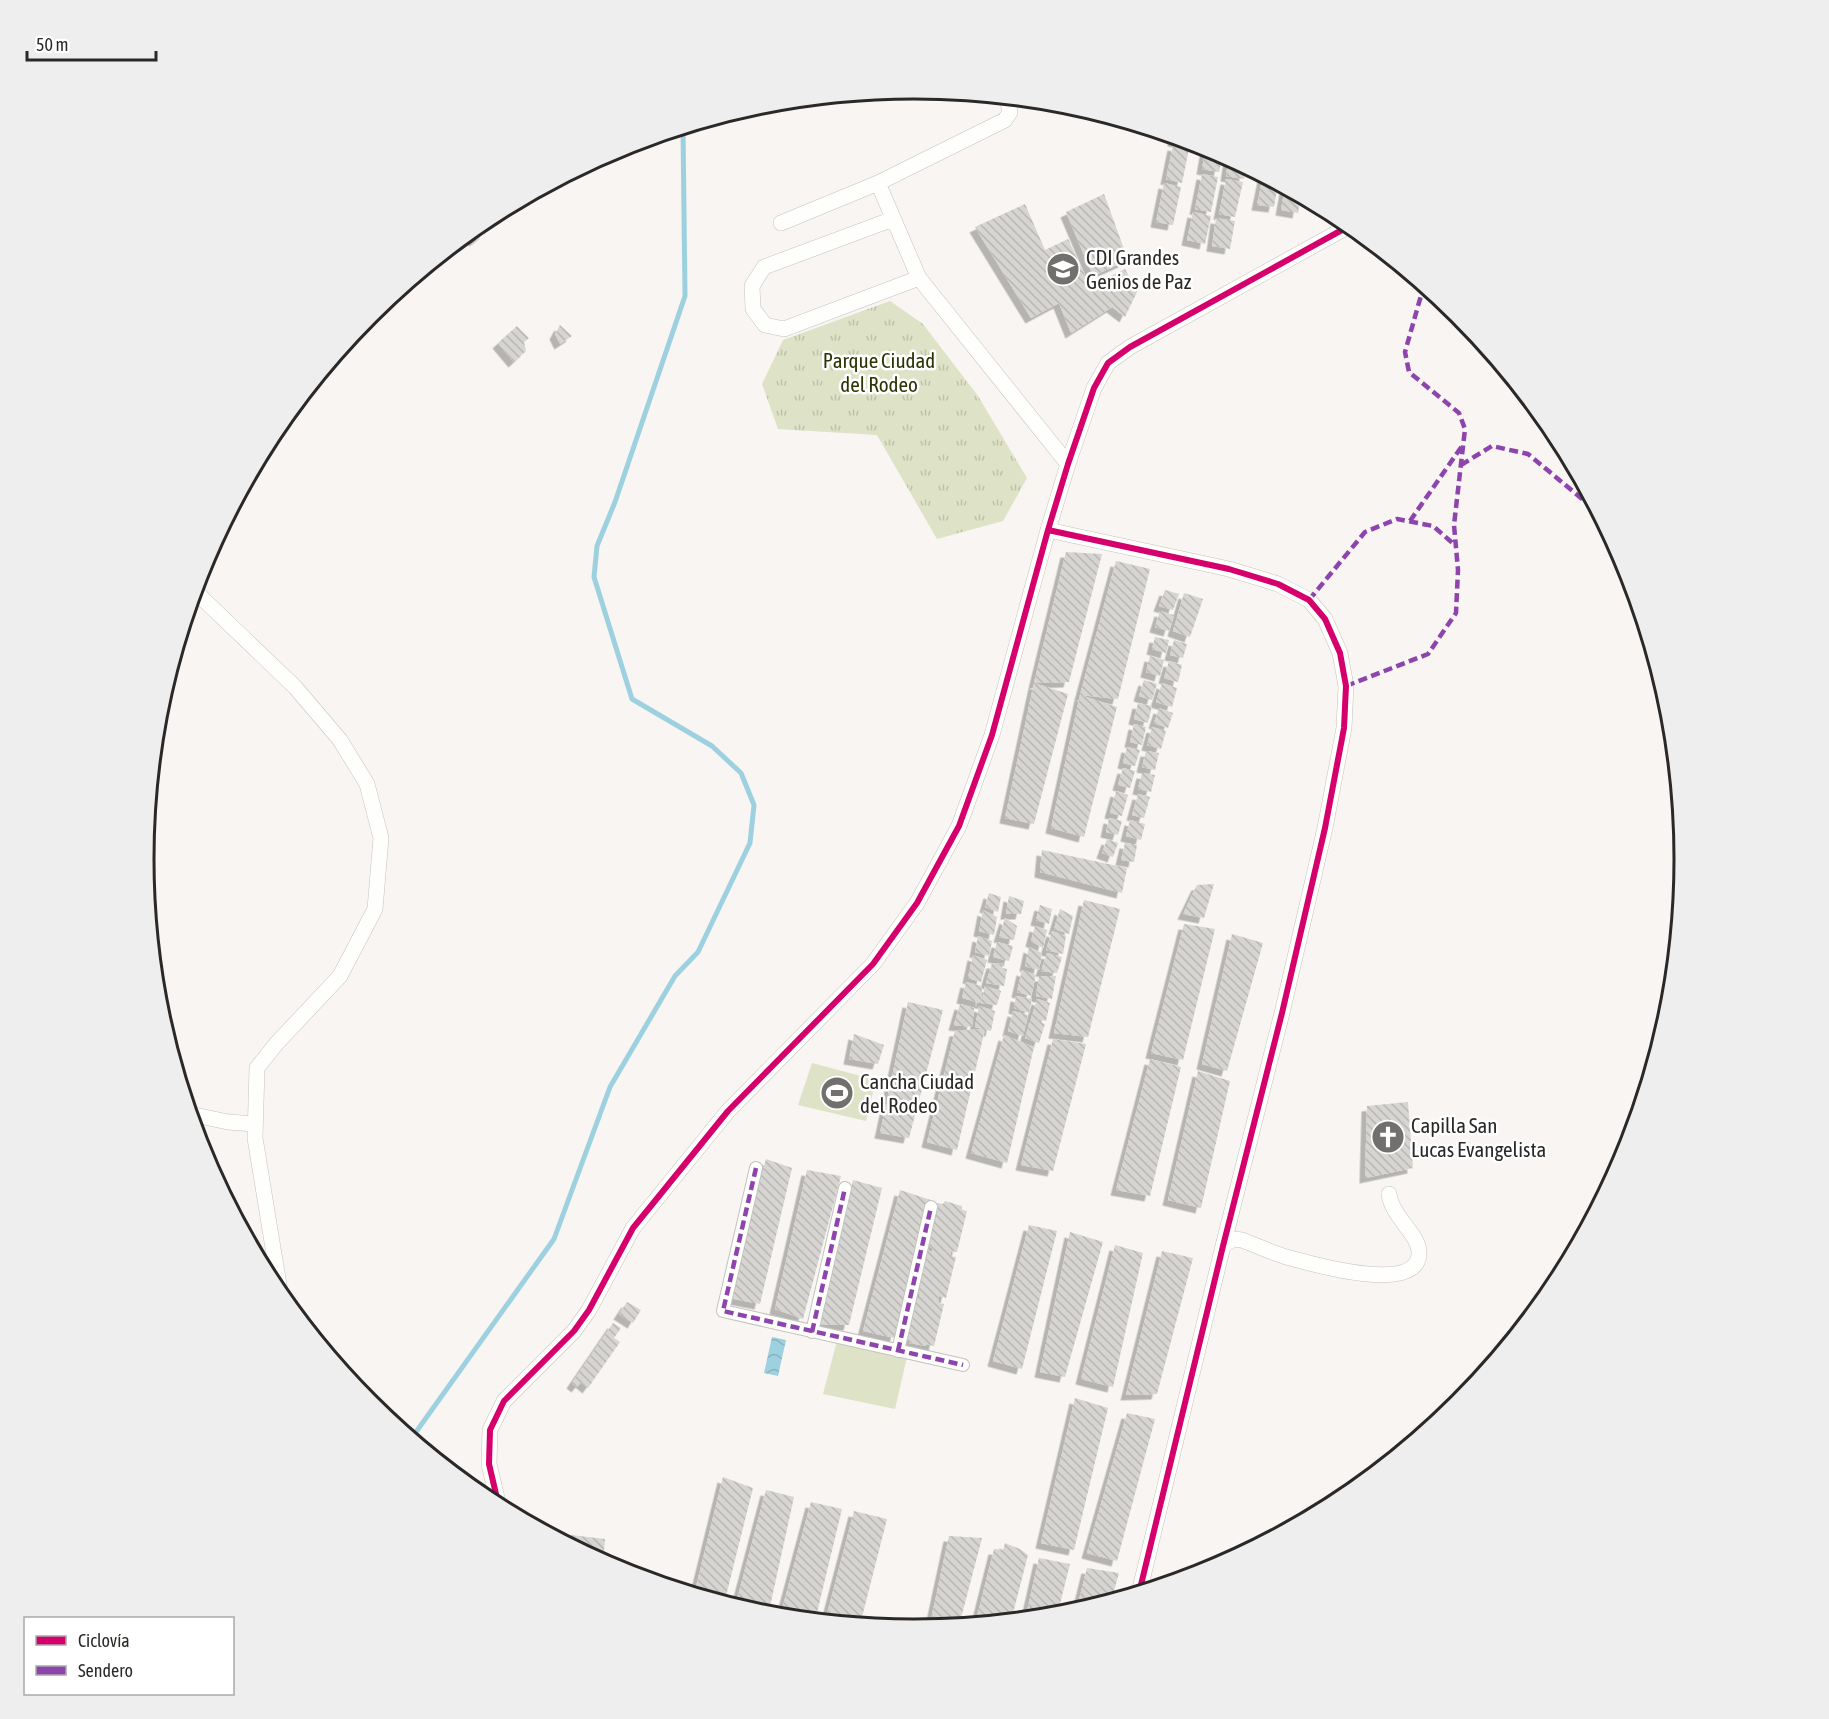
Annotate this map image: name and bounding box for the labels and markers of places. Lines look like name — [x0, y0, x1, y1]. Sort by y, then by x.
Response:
place label: CDI Grandes Genios de Paz — [1086, 245, 1192, 293]
school or university icon: CDI Grandes Genios de Paz — [1045, 251, 1081, 287]
place label: Cancha Ciudad del Rodeo — [860, 1069, 974, 1117]
sports icon: Cancha Ciudad del Rodeo — [819, 1075, 855, 1111]
place label: Capilla San Lucas Evangelista — [1411, 1113, 1546, 1161]
church icon: Capilla San Lucas Evangelista — [1370, 1119, 1406, 1155]

